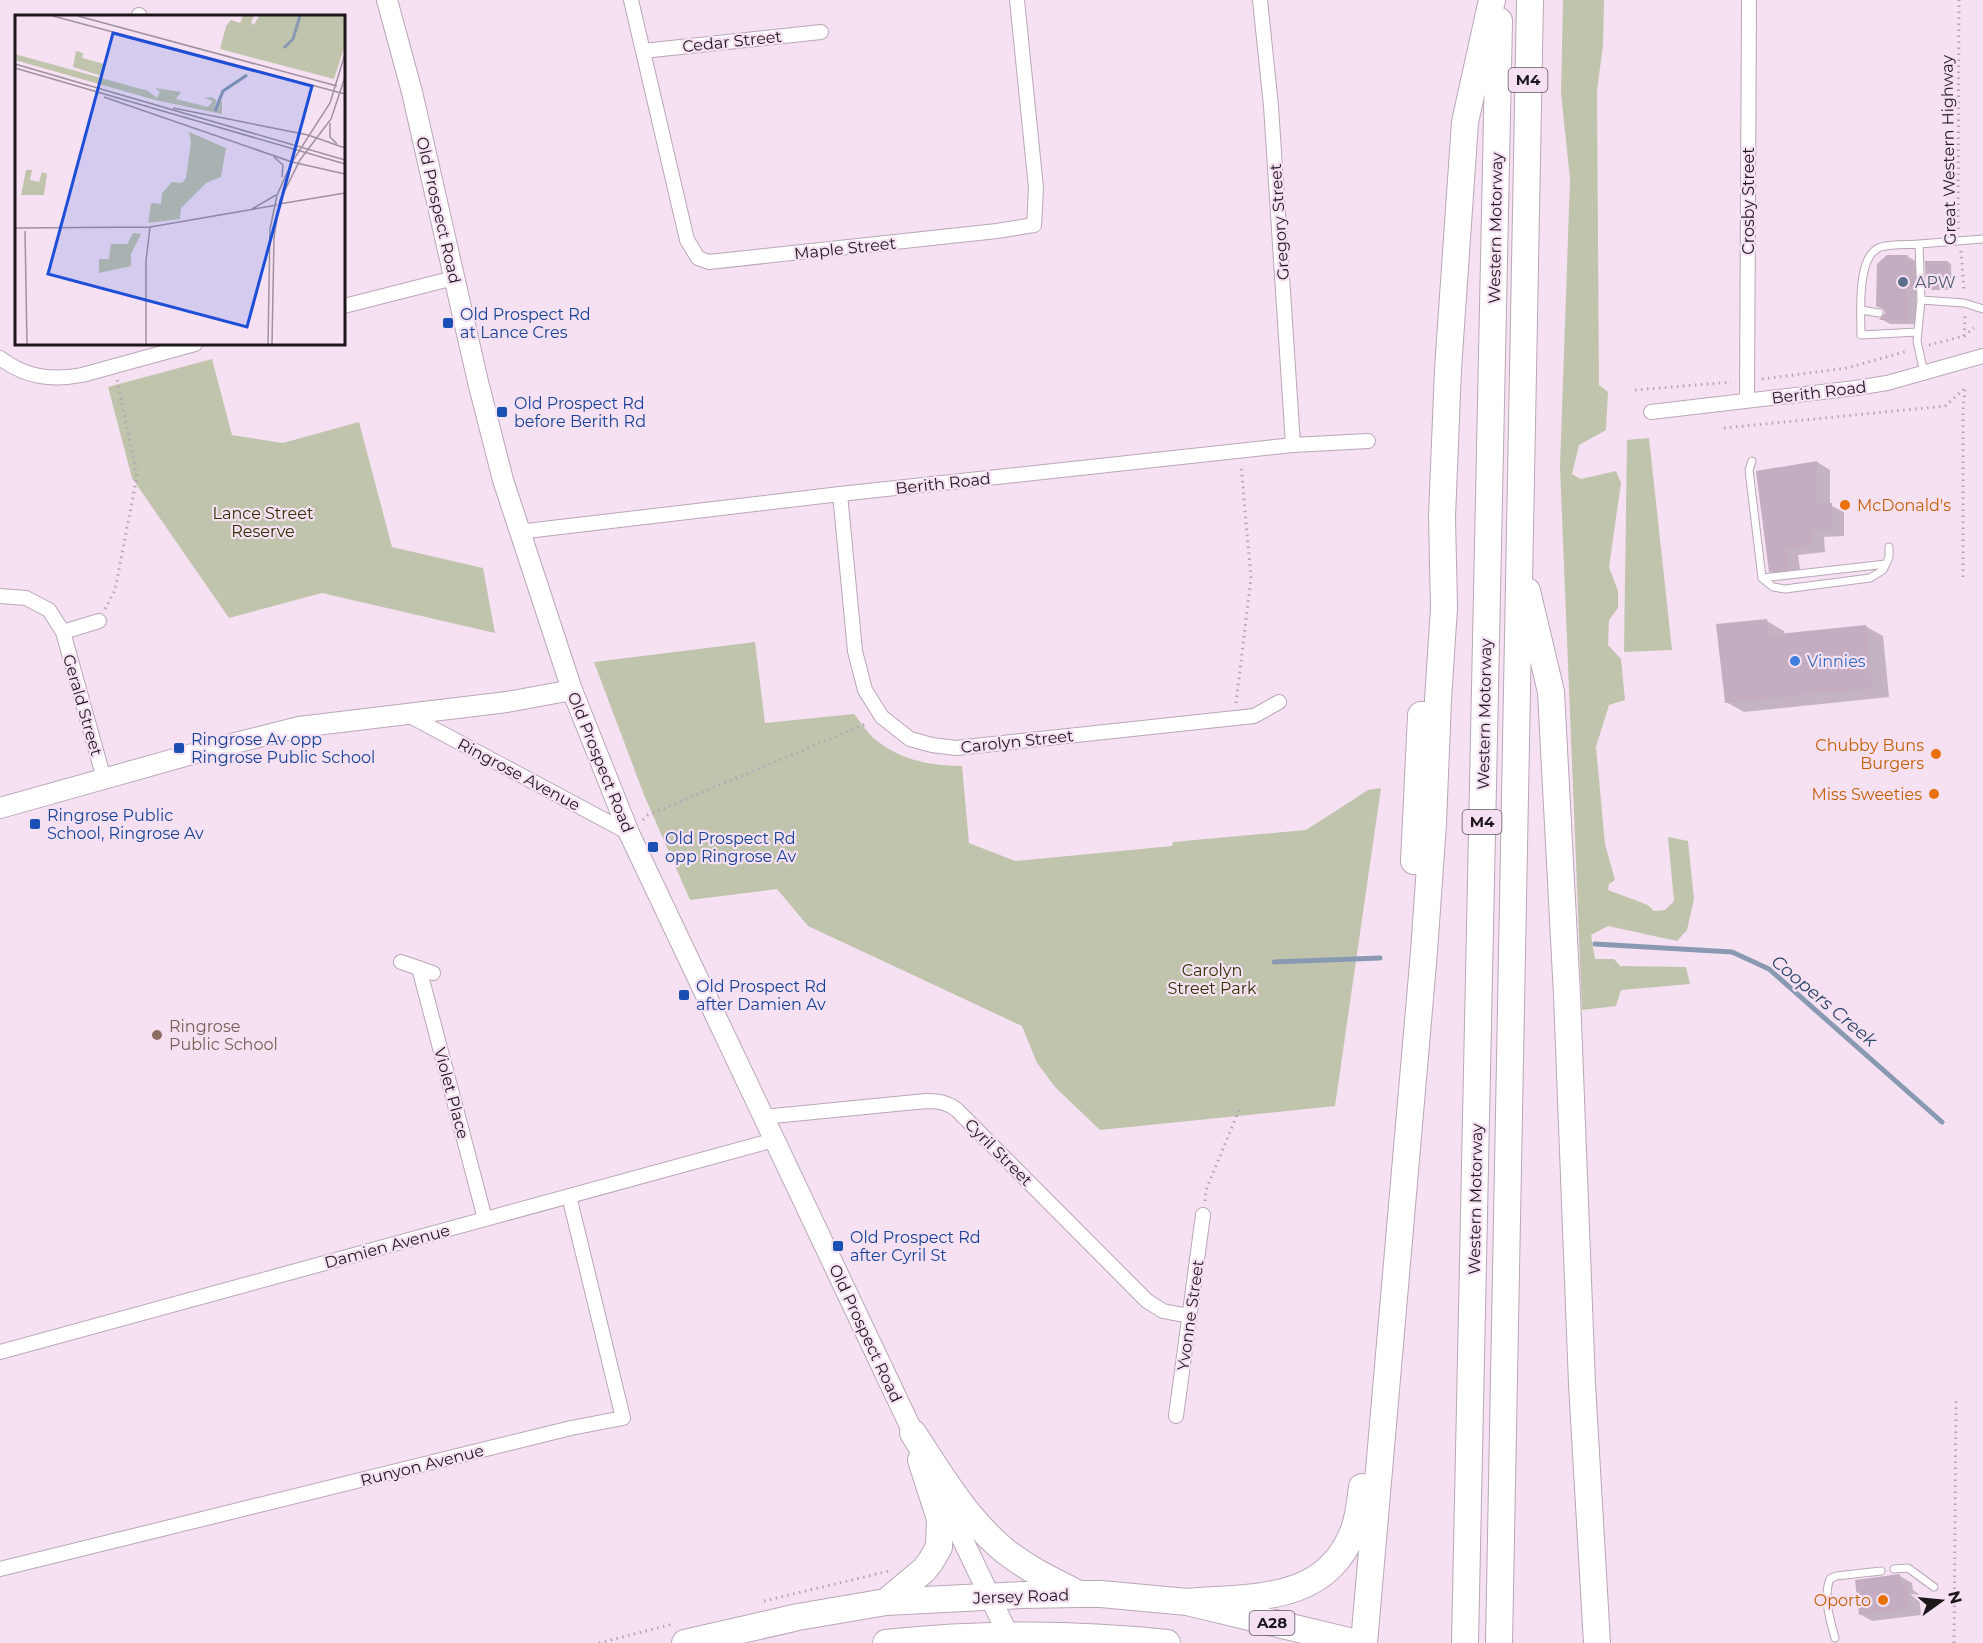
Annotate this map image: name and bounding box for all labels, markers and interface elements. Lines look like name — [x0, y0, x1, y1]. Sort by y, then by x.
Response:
inset map — [15, 15, 345, 345]
street label: Cedar Street — [681, 27, 783, 56]
street label: Great Western Highway — [1937, 54, 1960, 245]
road number: M4 — [1508, 68, 1547, 92]
street label: Old Prospect Road — [412, 135, 465, 285]
street label: Crosby Street — [1739, 147, 1758, 255]
street label: Western Motorway — [1485, 152, 1506, 304]
street label: Gregory Street — [1266, 163, 1293, 281]
street label: Maple Street — [793, 234, 897, 263]
place label: APW — [1915, 273, 1956, 292]
marker: APW — [1896, 275, 1910, 289]
place label: Old Prospect Rd at Lance Cres — [460, 305, 591, 342]
marker: Old Prospect Rd at Lance Cres — [441, 316, 455, 330]
street label: Berith Road — [1770, 377, 1868, 408]
place label: Old Prospect Rd before Berith Rd — [514, 394, 646, 431]
marker: Old Prospect Rd before Berith Rd — [495, 405, 509, 419]
street label: Berith Road — [895, 469, 992, 498]
place label: McDonald's — [1857, 496, 1951, 515]
marker: McDonald's — [1838, 498, 1852, 512]
park label: Lance Street Reserve — [213, 504, 314, 541]
street label: Western Motorway — [1474, 638, 1495, 790]
street label: Gerald Street — [59, 652, 106, 759]
place label: Vinnies — [1807, 652, 1866, 671]
marker: Vinnies — [1788, 654, 1802, 668]
street label: Old Prospect Road — [564, 689, 637, 835]
street label: Carolyn Street — [960, 726, 1075, 757]
place label: Ringrose Av opp Ringrose Public School — [191, 730, 375, 767]
street label: Ringrose Avenue — [454, 734, 583, 815]
place label: Chubby Buns Burgers — [1815, 736, 1924, 773]
marker: Ringrose Av opp Ringrose Public School — [172, 741, 186, 755]
marker: Chubby Buns Burgers — [1929, 747, 1943, 761]
place label: Miss Sweeties — [1812, 785, 1922, 804]
marker: Miss Sweeties — [1927, 787, 1941, 801]
place label: Ringrose Public School, Ringrose Av — [47, 806, 204, 843]
road number: M4 — [1462, 810, 1502, 834]
marker: Ringrose Public School, Ringrose Av — [28, 817, 42, 831]
place label: Old Prospect Rd opp Ringrose Av — [665, 829, 797, 866]
marker: Old Prospect Rd opp Ringrose Av — [646, 840, 660, 854]
water label: Coopers Creek — [1767, 950, 1882, 1052]
park label: Carolyn Street Park — [1167, 961, 1257, 998]
place label: Old Prospect Rd after Damien Av — [696, 977, 827, 1014]
marker: Old Prospect Rd after Damien Av — [677, 988, 691, 1002]
place label: Ringrose Public School — [169, 1017, 278, 1054]
marker: Ringrose Public School — [150, 1028, 164, 1042]
street label: Violet Place — [430, 1045, 473, 1141]
street label: Cyril Street — [961, 1115, 1037, 1190]
street label: Western Motorway — [1465, 1123, 1486, 1275]
street label: Damien Avenue — [322, 1221, 452, 1272]
place label: Old Prospect Rd after Cyril St — [850, 1228, 981, 1265]
marker: Old Prospect Rd after Cyril St — [831, 1239, 845, 1253]
street label: Yvonne Street — [1173, 1258, 1208, 1372]
street label: Old Prospect Road — [825, 1261, 906, 1405]
street label: Runyon Avenue — [358, 1441, 486, 1490]
north arrow — [1911, 1571, 1971, 1631]
street label: Jersey Road — [972, 1585, 1069, 1608]
text: N — [1944, 1589, 1966, 1606]
place label: Oporto — [1814, 1591, 1871, 1610]
marker: Oporto — [1876, 1593, 1890, 1607]
road number: A28 — [1250, 1611, 1294, 1635]

